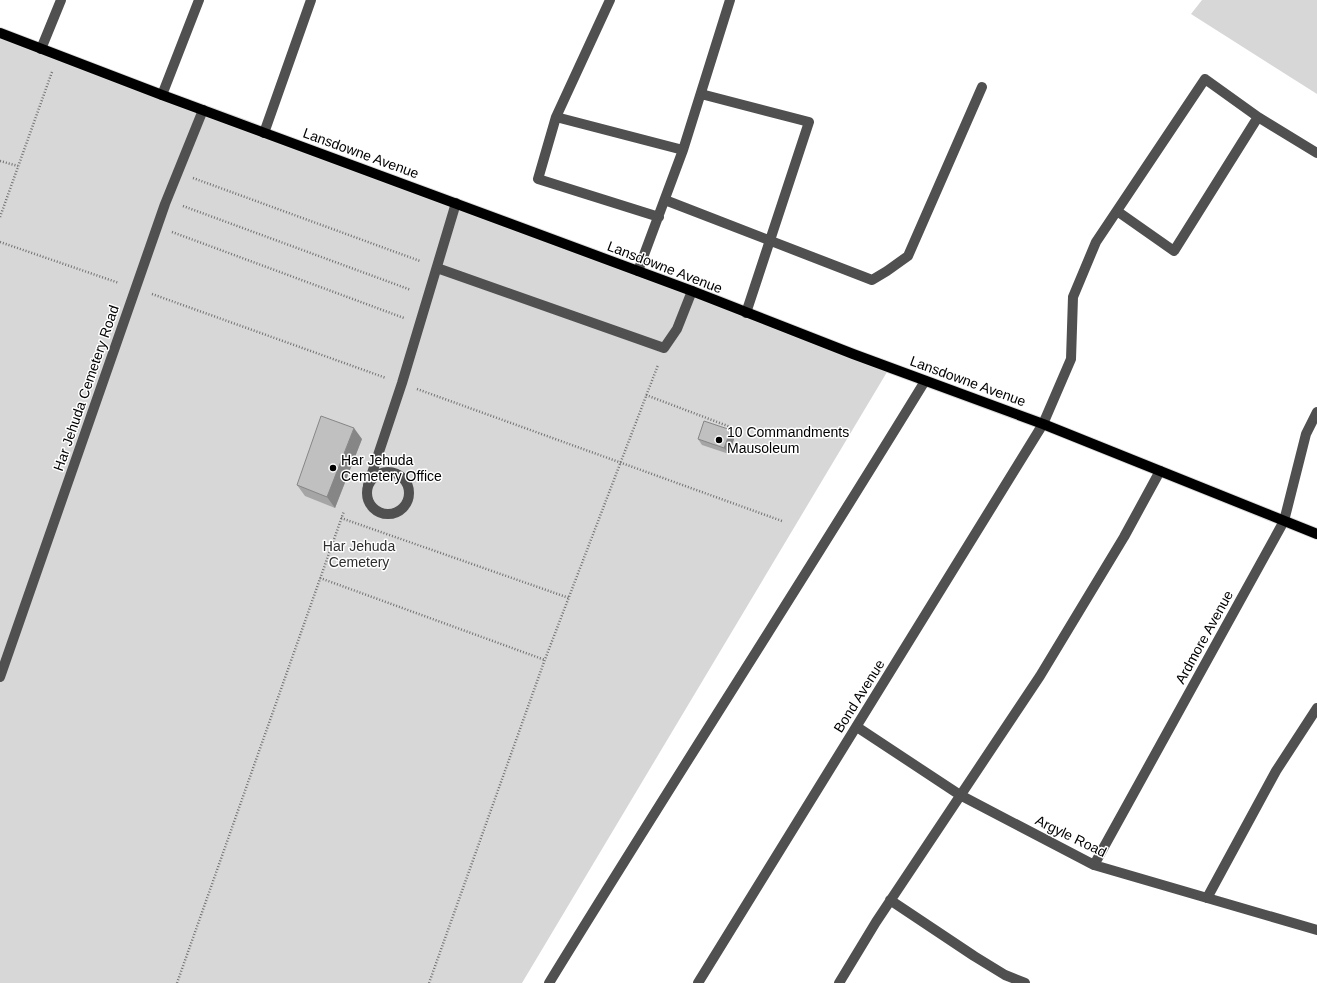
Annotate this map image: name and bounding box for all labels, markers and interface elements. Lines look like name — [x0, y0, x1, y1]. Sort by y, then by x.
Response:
street label: Lansdowne Avenue — [301, 125, 421, 181]
street label: Lansdowne Avenue — [605, 238, 725, 296]
street label: Har Jehuda Cemetery Road — [50, 303, 122, 473]
street label: Lansdowne Avenue — [908, 353, 1028, 409]
place label: 10 Commandments Mausoleum — [727, 424, 849, 456]
marker: 10 Commandments Mausoleum — [714, 435, 724, 445]
place label: Har Jehuda Cemetery Office — [341, 452, 442, 484]
marker: Har Jehuda Cemetery Office — [328, 463, 338, 473]
park label: Har Jehuda Cemetery — [323, 538, 395, 570]
street label: Ardmore Avenue — [1172, 587, 1236, 686]
street label: Bond Avenue — [830, 656, 888, 735]
street label: Argyle Road — [1033, 812, 1109, 860]

